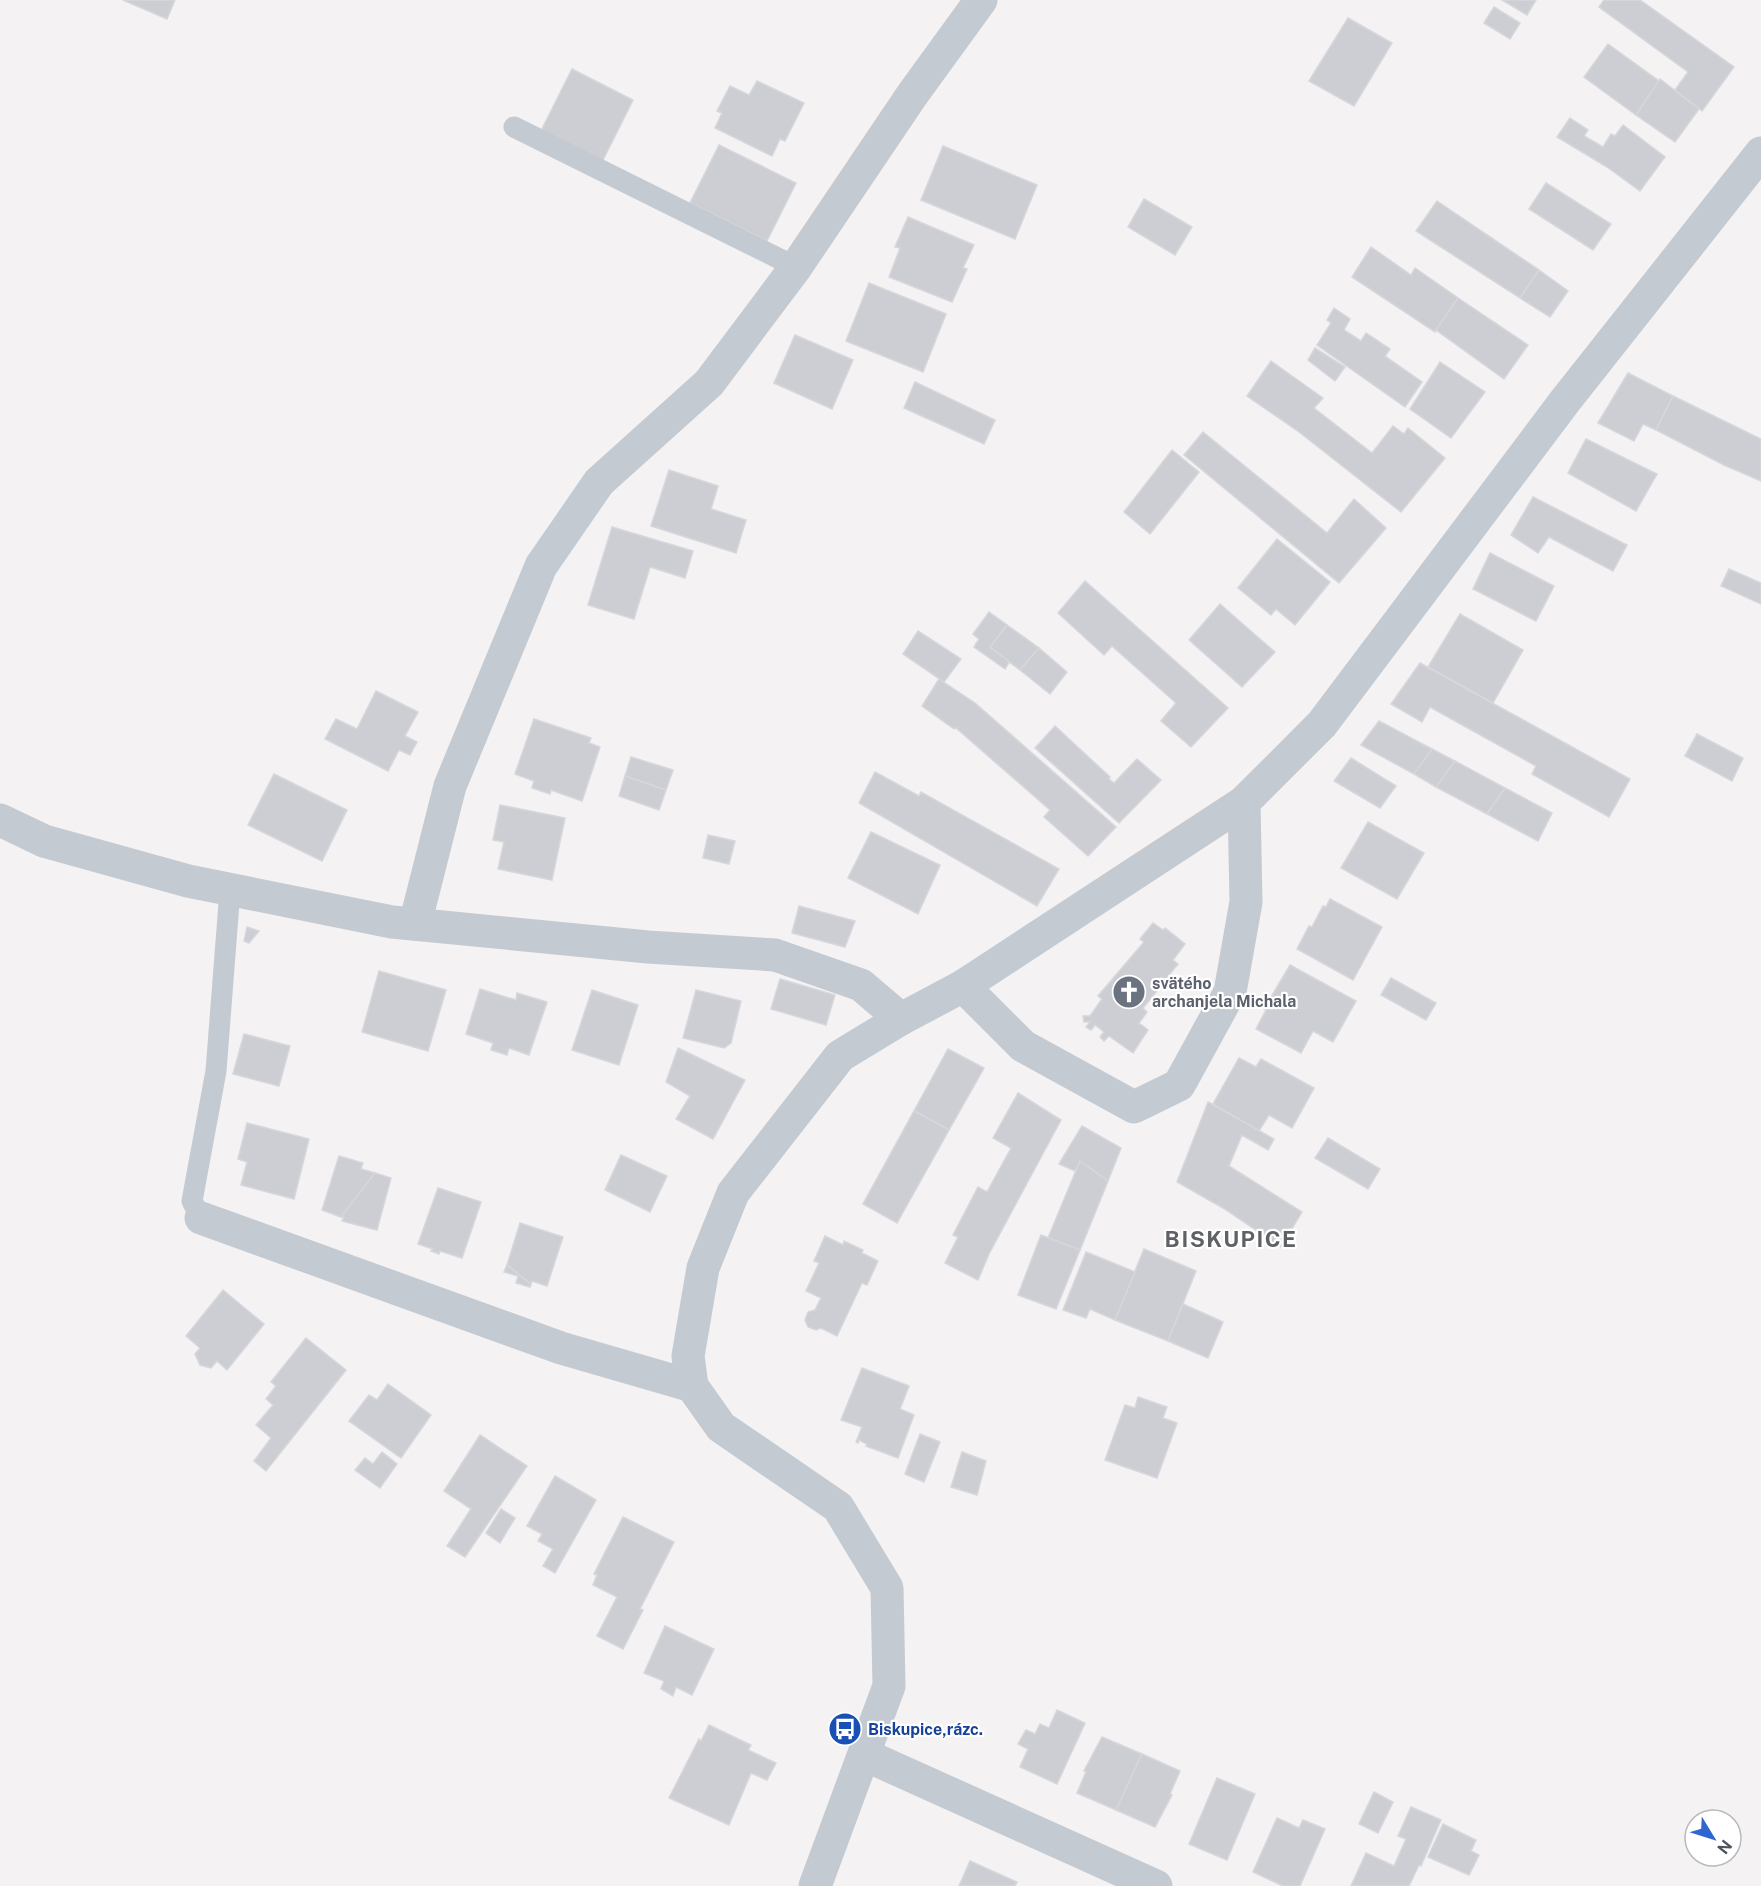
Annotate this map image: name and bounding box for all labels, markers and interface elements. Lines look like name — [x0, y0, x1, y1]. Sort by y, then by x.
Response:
church icon: svätého archanjela Michala — [1111, 974, 1147, 1010]
place label: svätého archanjela Michala — [1152, 974, 1296, 1011]
district label: BISKUPICE — [1165, 1226, 1297, 1252]
bus stop icon: Biskupice,rázc. — [827, 1711, 863, 1747]
place label: Biskupice,rázc. — [868, 1720, 983, 1739]
north arrow — [1683, 1808, 1743, 1868]
text: N — [1713, 1836, 1736, 1858]

